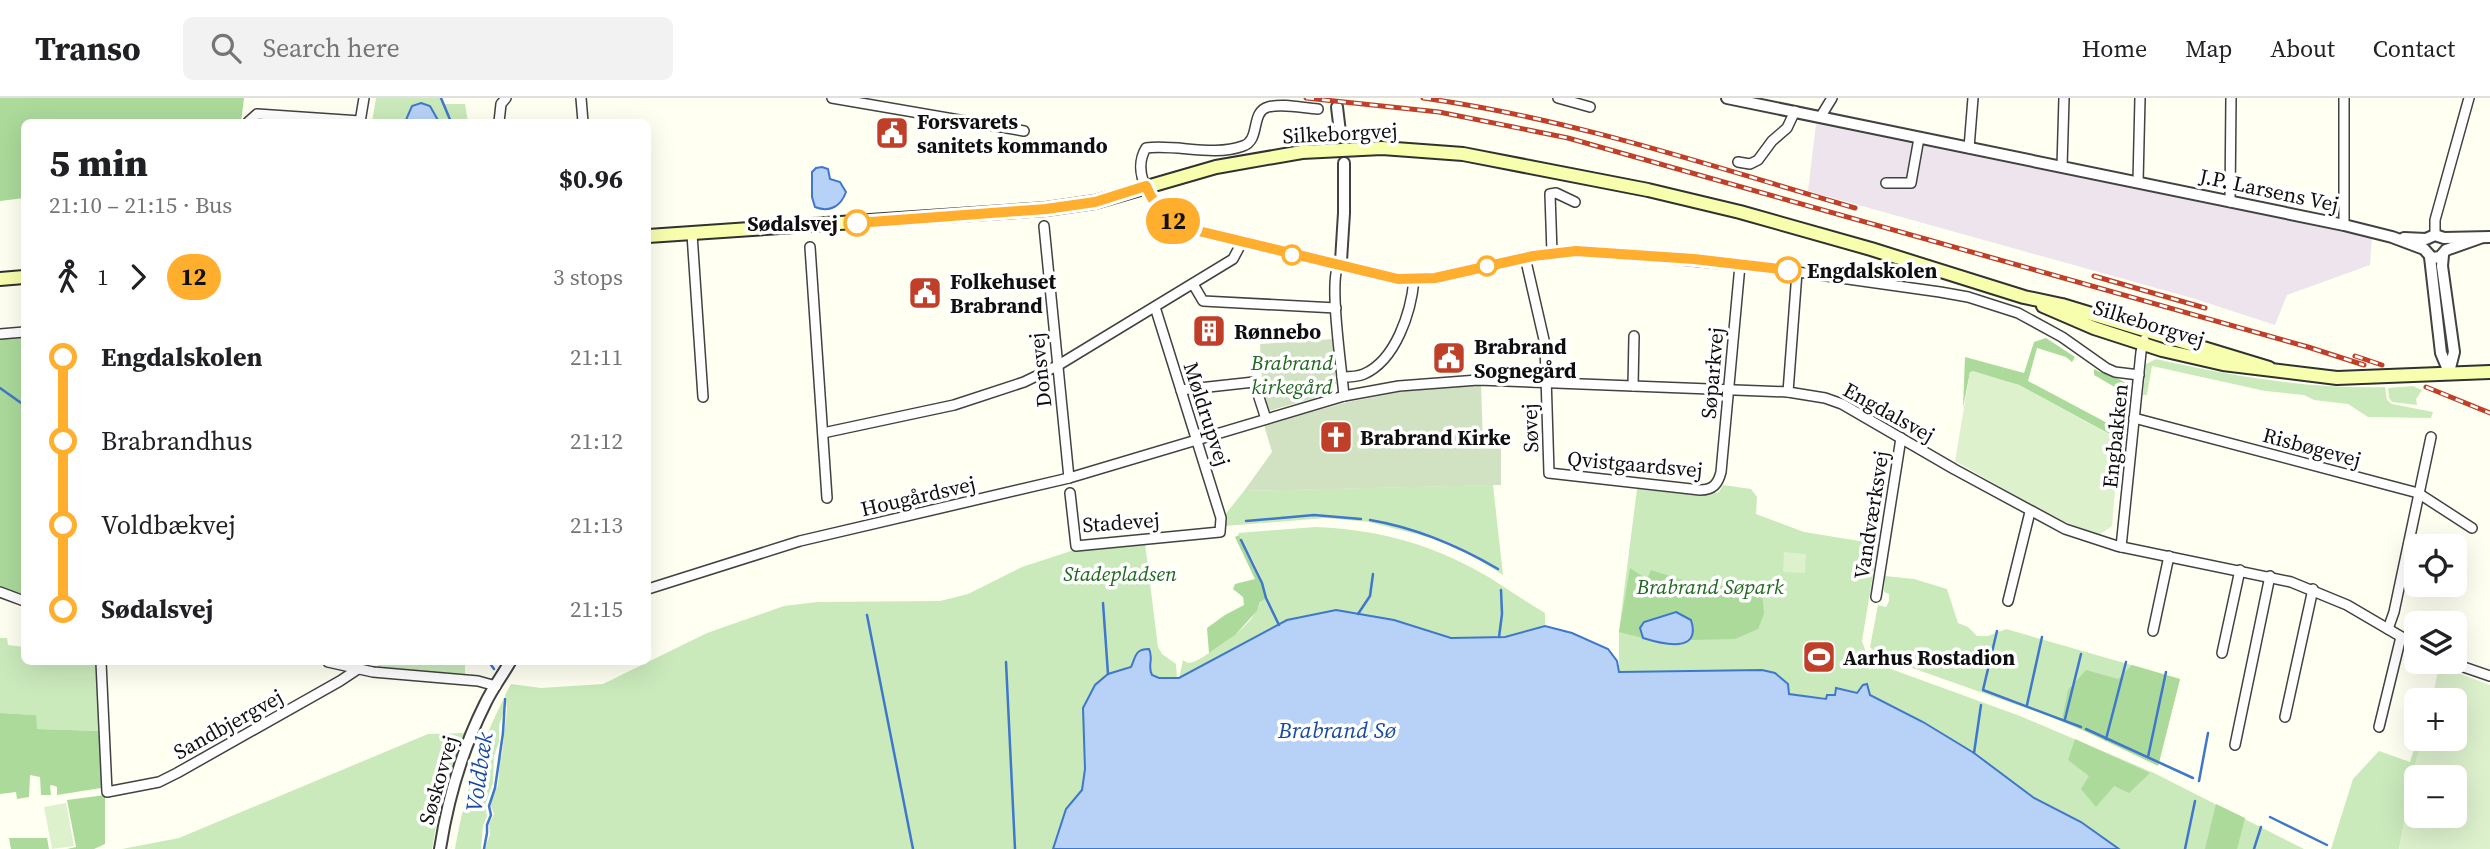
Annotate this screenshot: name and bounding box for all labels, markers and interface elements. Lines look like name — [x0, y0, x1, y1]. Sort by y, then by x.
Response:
search box — [183, 17, 673, 80]
text: Transo — [35, 26, 141, 71]
icon: search — [207, 29, 245, 67]
text: Search here — [263, 30, 400, 66]
text: Home — [2082, 32, 2147, 65]
text: Map — [2185, 32, 2232, 65]
text: About — [2270, 32, 2335, 65]
text: Contact — [2373, 32, 2455, 65]
place label: Forsvarets sanitets kommando — [917, 107, 1108, 160]
public building icon: Forsvarets sanitets kommando — [873, 114, 911, 152]
street label: Silkeborgvej — [1282, 116, 1398, 150]
text: 5 min — [49, 137, 148, 189]
text: $0.96 — [559, 161, 623, 197]
street label: J.P. Larsens Vej — [2196, 161, 2341, 219]
text: 21:10 – 21:15 · Bus — [49, 189, 232, 221]
line badge: 12 — [1142, 198, 1204, 244]
text: 12 — [1160, 204, 1186, 237]
place label: Sødalsvej — [747, 209, 838, 238]
marker: Sødalsvej — [844, 210, 870, 236]
unlabelled marker — [1282, 245, 1302, 265]
unlabelled marker — [1477, 256, 1497, 276]
place label: Engdalskolen — [1807, 256, 1938, 285]
marker: Engdalskolen — [1775, 257, 1801, 283]
icon: walk — [49, 258, 87, 296]
icon: forward — [119, 258, 157, 296]
text: 12 — [181, 260, 207, 293]
text: 1 — [97, 261, 109, 293]
text: 3 stops — [553, 261, 623, 293]
place label: Folkehuset Brabrand — [950, 267, 1057, 320]
public building icon: Folkehuset Brabrand — [906, 274, 944, 312]
street label: Silkeborgvej — [2090, 292, 2208, 354]
building icon: Rønnebo — [1190, 312, 1228, 350]
place label: Rønnebo — [1234, 317, 1321, 346]
street label: Søparkvej — [1694, 326, 1730, 420]
street label: Donsvej — [1022, 331, 1058, 409]
place label: Brabrand Sognegård — [1474, 332, 1577, 385]
text: Engdalskolen — [101, 339, 263, 375]
public building icon: Brabrand Sognegård — [1430, 339, 1468, 377]
text: 21:11 — [570, 341, 623, 373]
park label: Brabrand kirkegård — [1250, 348, 1333, 401]
street label: Møldrupvej — [1177, 358, 1237, 470]
street label: Engdalsvej — [1838, 375, 1940, 449]
street label: Engbakken — [2095, 382, 2135, 490]
street label: Søvej — [1515, 403, 1545, 453]
church icon: Brabrand Kirke — [1317, 418, 1355, 456]
street label: Risbøgevej — [2260, 420, 2364, 474]
text: Brabrandhus — [101, 423, 253, 459]
place label: Brabrand Kirke — [1360, 423, 1511, 452]
text: 21:12 — [570, 425, 623, 457]
street label: Qvistgaardsvej — [1566, 444, 1704, 484]
street label: Vandværksvej — [1847, 449, 1895, 581]
street label: Hougårdsvej — [858, 469, 978, 523]
street label: Stadevej — [1081, 505, 1161, 539]
text: Voldbækvej — [101, 507, 236, 543]
text: 21:13 — [570, 509, 623, 541]
map controls — [2404, 534, 2467, 828]
button: locate — [2404, 534, 2467, 597]
park label: Stadepladsen — [1063, 559, 1177, 588]
park label: Brabrand Søpark — [1635, 572, 1784, 601]
text: Sødalsvej — [101, 591, 214, 627]
text: 21:15 — [570, 593, 623, 625]
button: layers — [2404, 611, 2467, 674]
sports icon: Aarhus Rostadion — [1800, 638, 1838, 676]
place label: Aarhus Rostadion — [1843, 643, 2015, 672]
street label: Sandbjergvej — [168, 682, 288, 766]
button: + — [2404, 688, 2467, 751]
water label: Brabrand Sø — [1277, 714, 1397, 746]
water label: Voldbæk — [458, 730, 500, 814]
street label: Søskovvej — [411, 732, 465, 828]
button: − — [2404, 765, 2467, 828]

